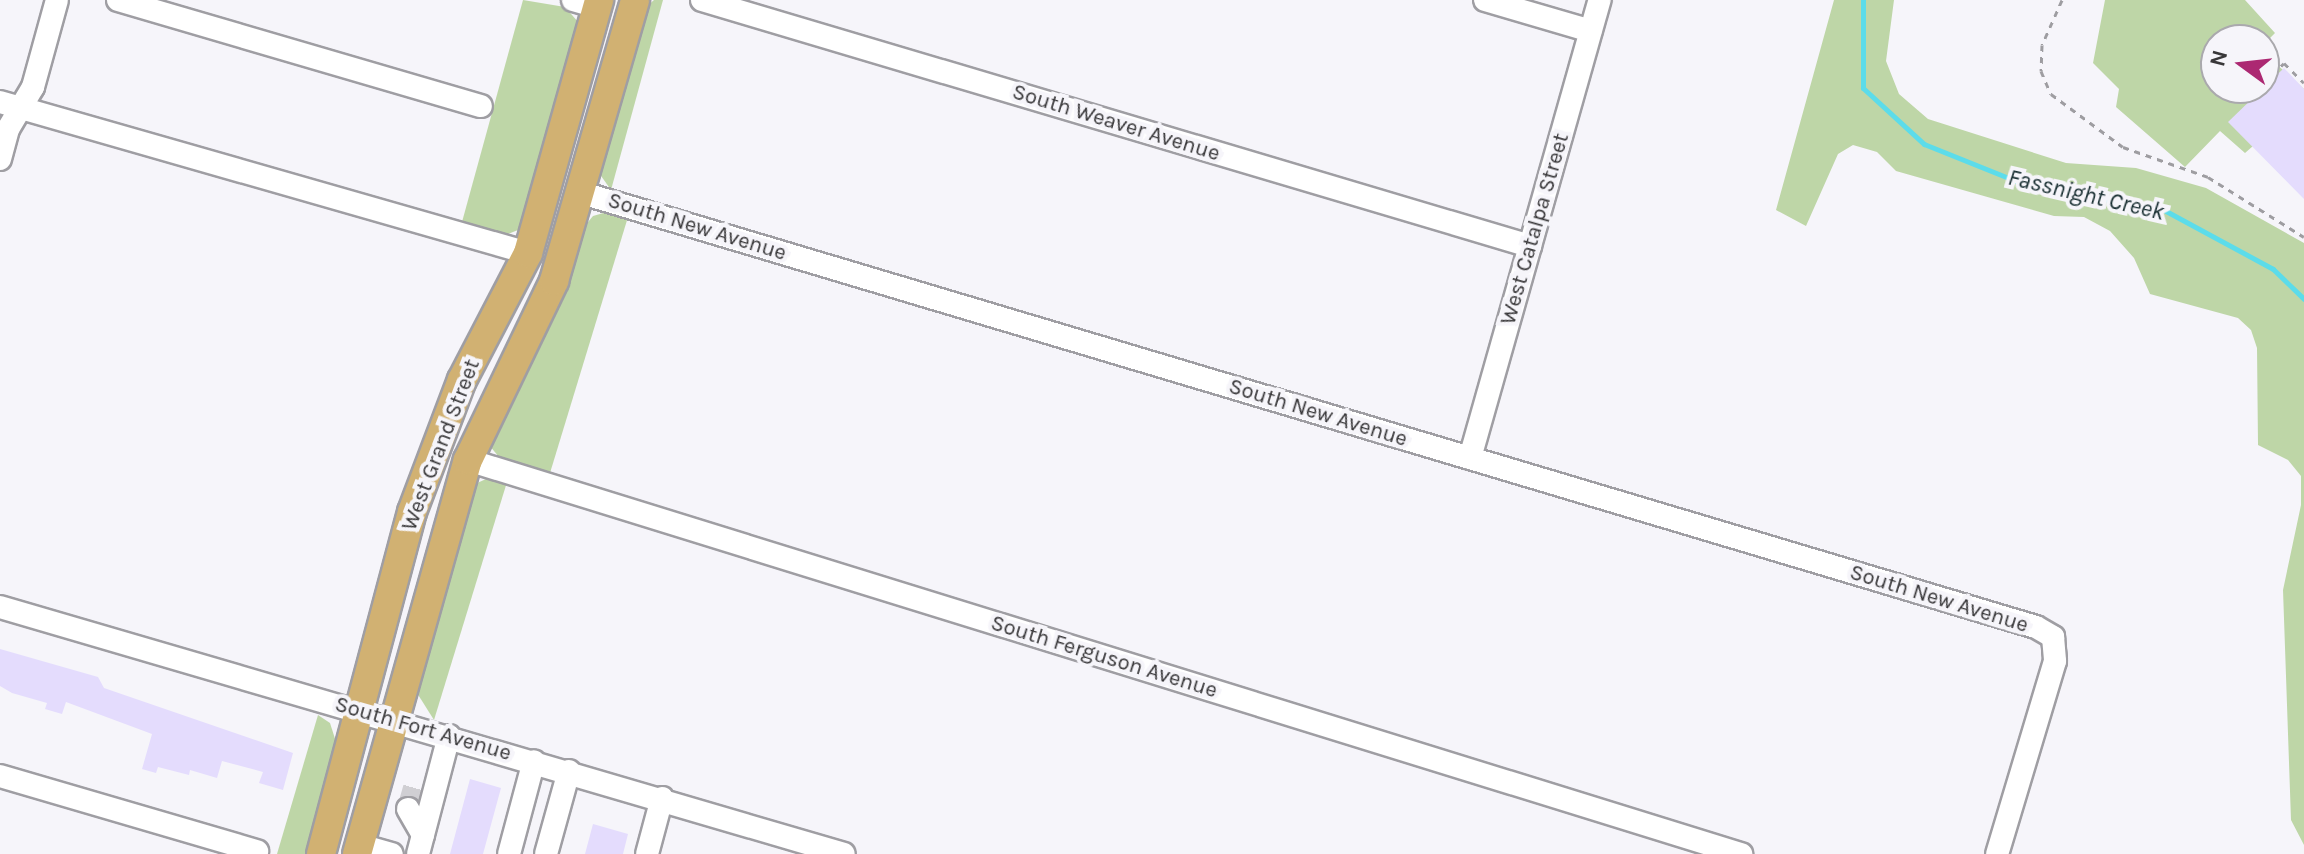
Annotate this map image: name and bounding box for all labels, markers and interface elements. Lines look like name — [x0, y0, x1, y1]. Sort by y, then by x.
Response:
north arrow — [2200, 24, 2280, 104]
text: N — [2204, 47, 2233, 69]
street label: South Weaver Avenue — [1009, 79, 1223, 167]
street label: West Catalpa Street — [1495, 130, 1575, 328]
water label: Fassnight Creek — [2005, 163, 2167, 227]
street label: South New Avenue — [605, 187, 789, 267]
street label: West Grand Street — [396, 356, 486, 534]
street label: South New Avenue — [1226, 373, 1410, 453]
street label: South New Avenue — [1847, 559, 2031, 639]
street label: South Ferguson Avenue — [988, 610, 1220, 704]
street label: South Fort Avenue — [332, 691, 514, 767]

